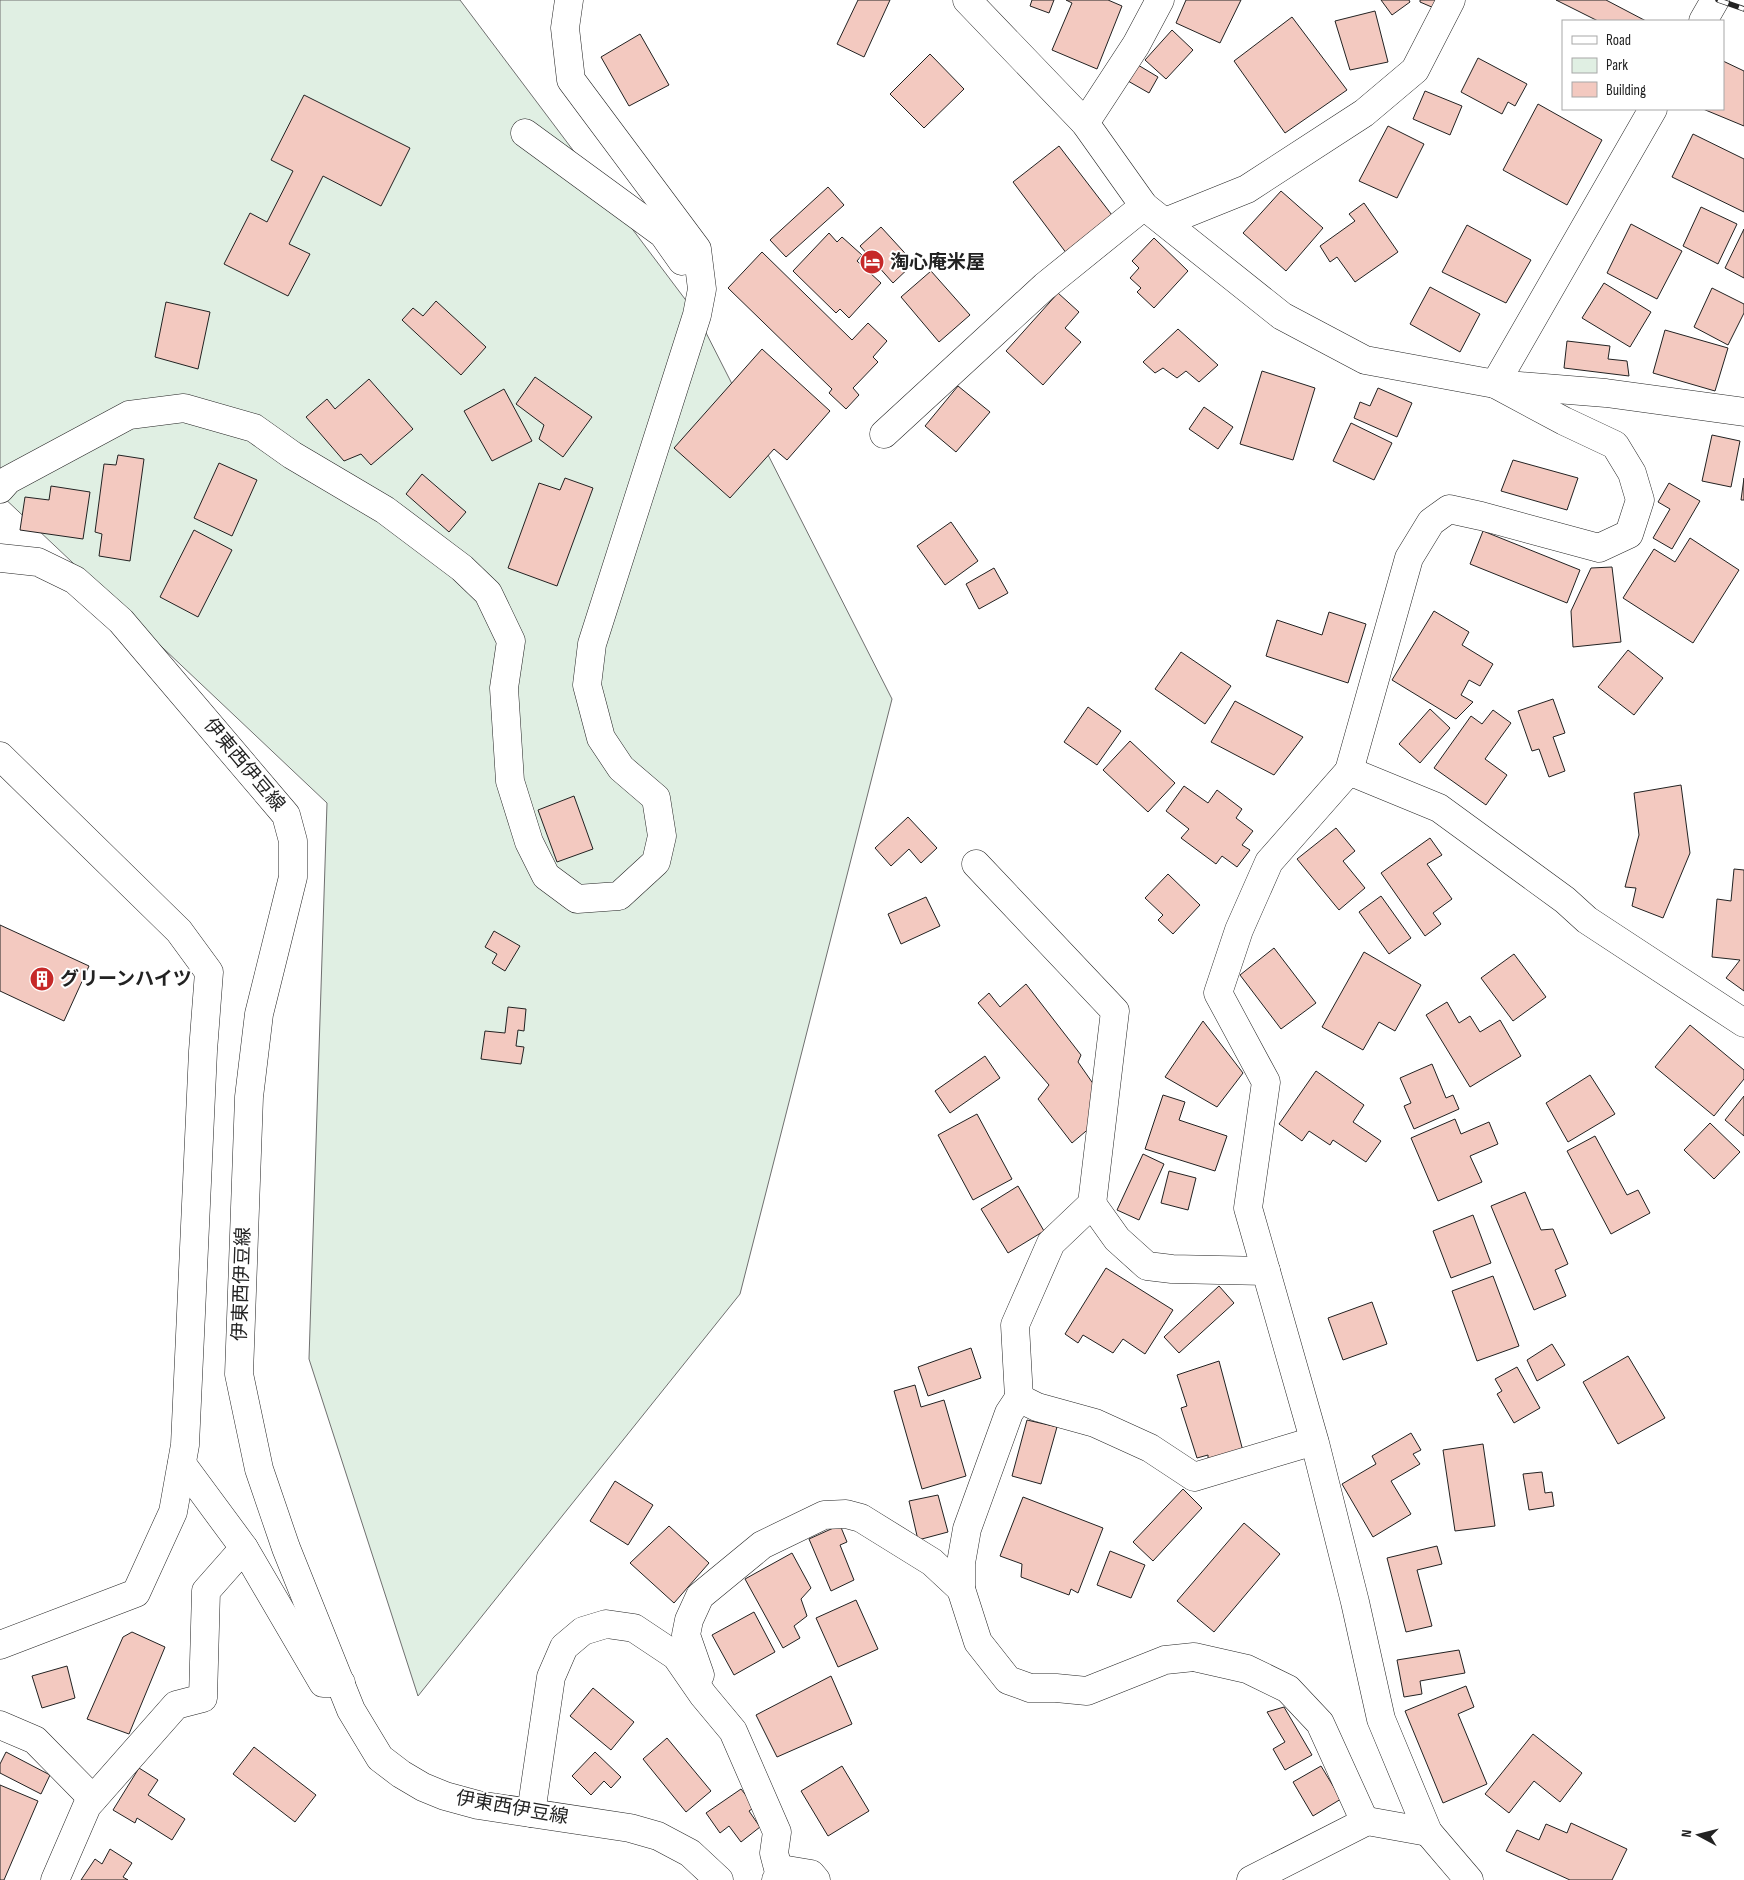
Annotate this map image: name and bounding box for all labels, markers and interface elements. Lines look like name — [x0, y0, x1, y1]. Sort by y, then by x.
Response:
legend — [1562, 20, 1724, 110]
text: Road — [1606, 31, 1631, 50]
text: Park — [1606, 56, 1628, 75]
text: Building — [1606, 81, 1646, 100]
hotel icon: 淘心庵米屋 — [859, 249, 885, 275]
place label: 淘心庵米屋 — [890, 251, 985, 274]
street label: 伊東西伊豆線 — [199, 714, 289, 816]
building icon: グリーンハイツ — [29, 966, 55, 992]
place label: グリーンハイツ — [60, 968, 192, 991]
street label: 伊東西伊豆線 — [229, 1227, 255, 1341]
street label: 伊東西伊豆線 — [454, 1787, 570, 1829]
north arrow — [1674, 1810, 1724, 1860]
text: N — [1678, 1829, 1695, 1838]

